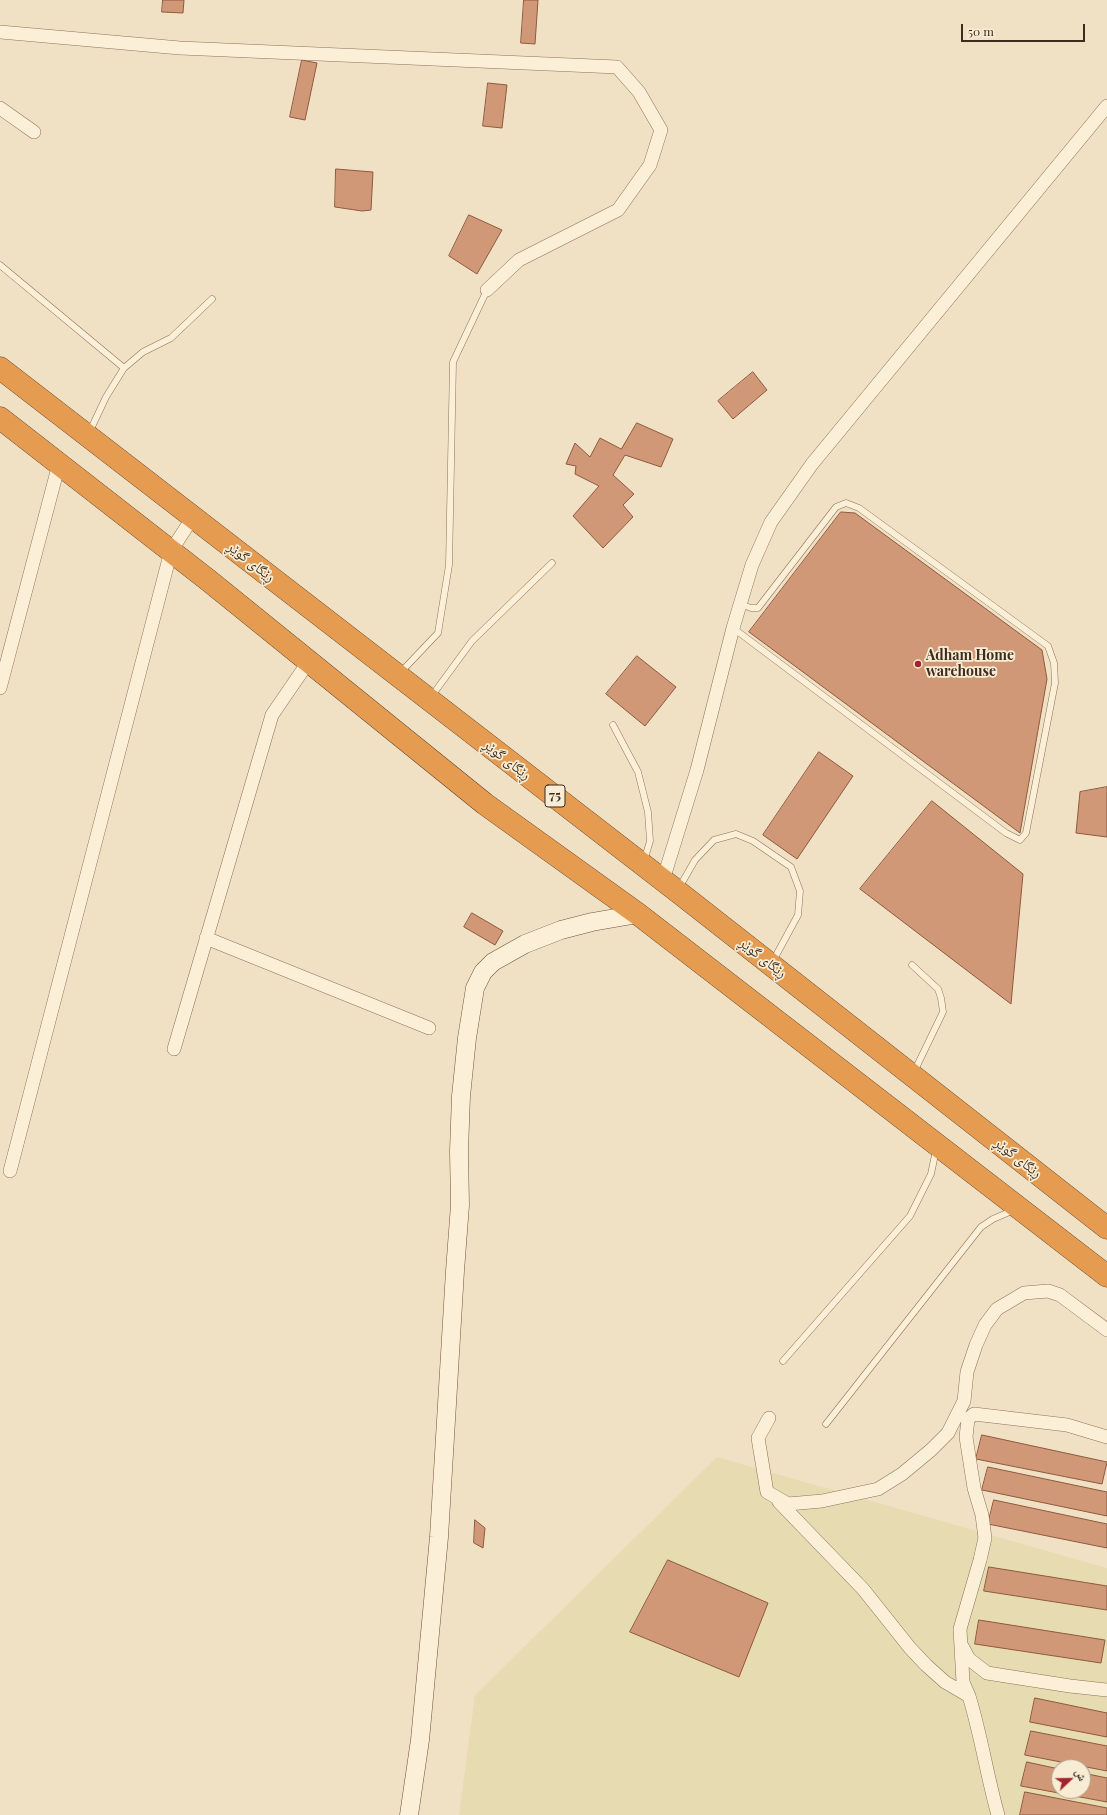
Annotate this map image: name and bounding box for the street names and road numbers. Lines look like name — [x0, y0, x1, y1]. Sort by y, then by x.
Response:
street label: ڕێگای گوێڕ — [224, 538, 278, 586]
street label: ڕێگای گوێڕ — [480, 736, 534, 784]
road number: 75 — [545, 785, 565, 807]
street label: ڕێگای گوێڕ — [736, 934, 790, 982]
street label: ڕێگای گوێڕ — [991, 1134, 1045, 1182]

